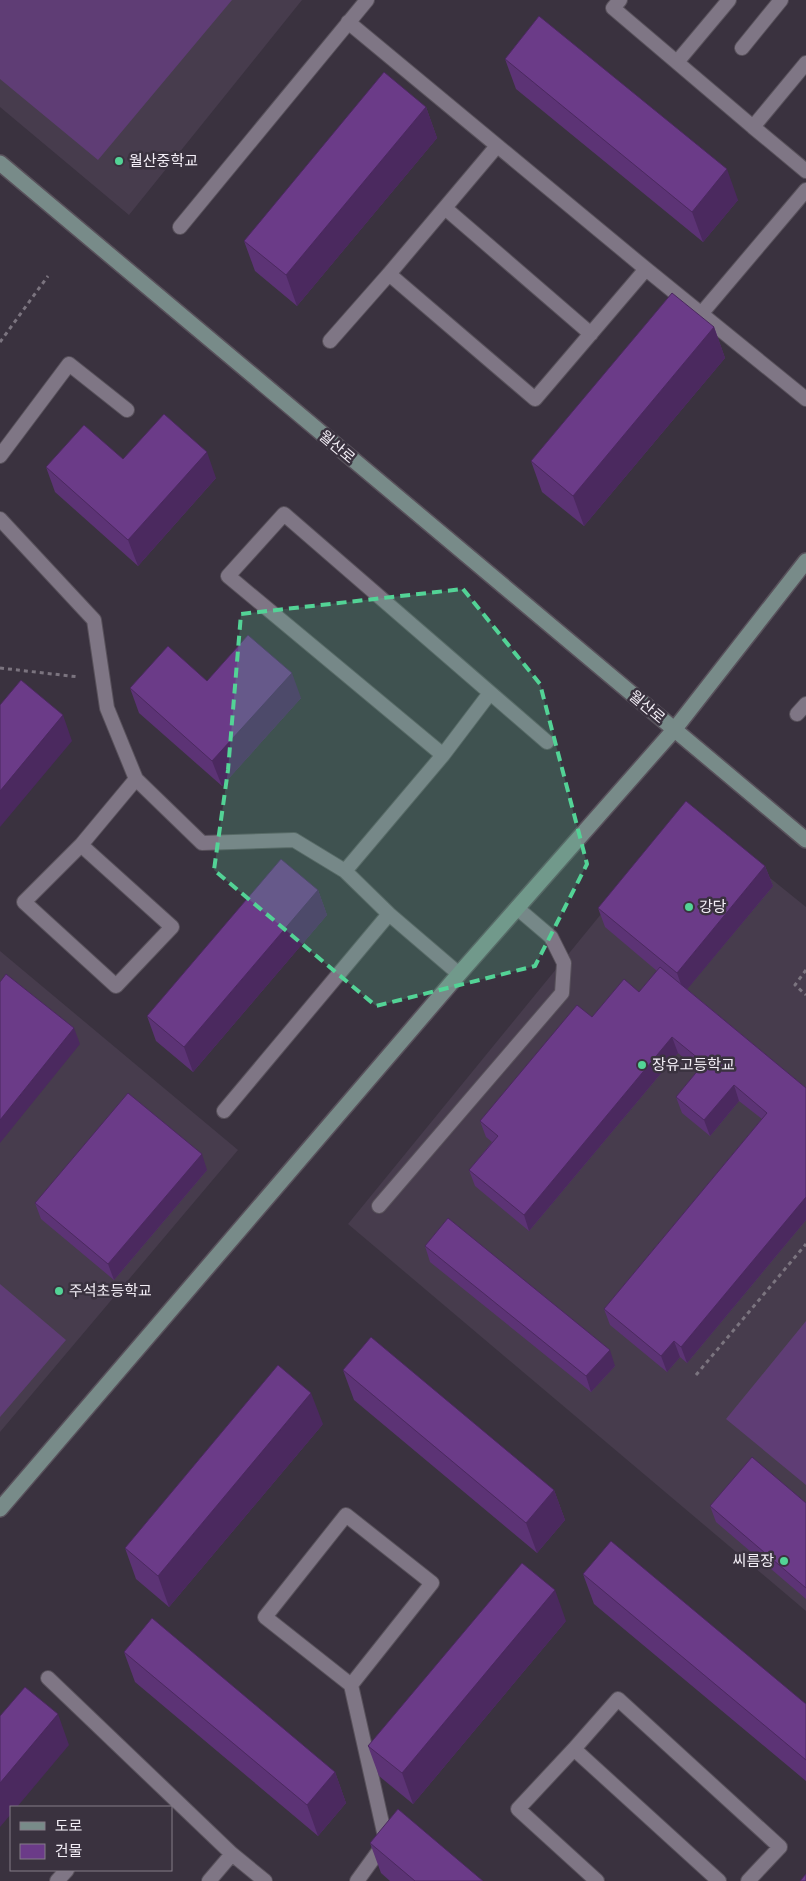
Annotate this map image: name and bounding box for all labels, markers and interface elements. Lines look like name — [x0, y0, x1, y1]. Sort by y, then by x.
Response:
place label: 월산중학교 — [129, 152, 198, 170]
marker: 월산중학교 — [113, 155, 125, 167]
street label: 월산로 — [315, 427, 359, 467]
street label: 월산로 — [625, 687, 669, 727]
place label: 강당 — [699, 898, 727, 916]
marker: 강당 — [683, 901, 695, 913]
place label: 장유고등학교 — [652, 1056, 735, 1074]
marker: 장유고등학교 — [636, 1059, 648, 1071]
place label: 주석초등학교 — [69, 1282, 152, 1300]
marker: 주석초등학교 — [53, 1285, 65, 1297]
place label: 씨름장 — [733, 1552, 774, 1570]
marker: 씨름장 — [778, 1555, 790, 1567]
legend — [10, 1806, 172, 1871]
text: 도로 — [55, 1817, 83, 1835]
text: 건물 — [55, 1842, 83, 1860]

